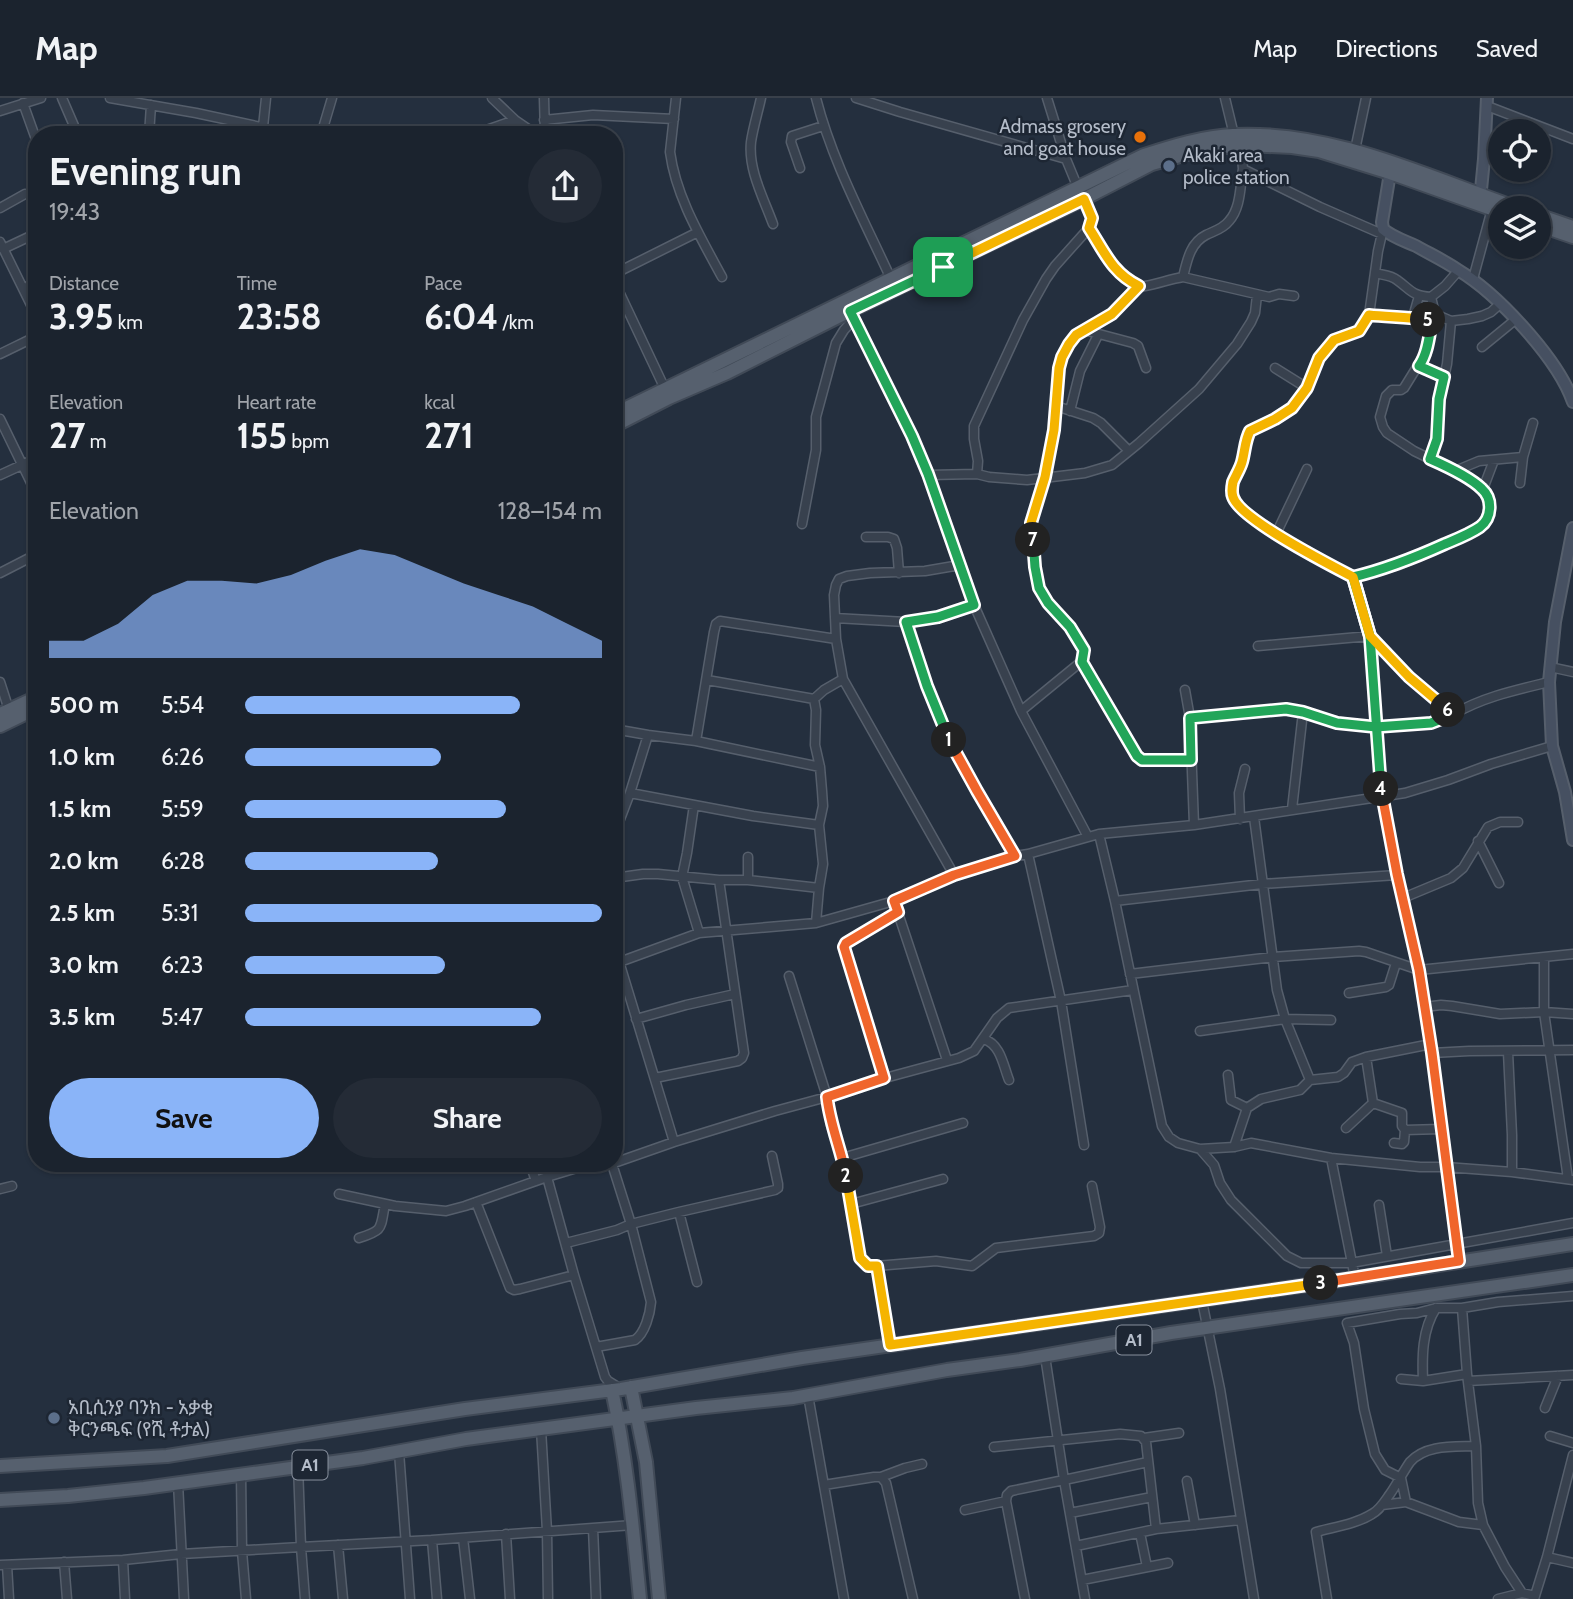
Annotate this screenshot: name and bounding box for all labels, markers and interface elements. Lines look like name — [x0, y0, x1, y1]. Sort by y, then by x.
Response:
text: Map — [35, 28, 98, 68]
text: Map — [1253, 34, 1297, 63]
text: Directions — [1335, 34, 1438, 63]
text: Saved — [1476, 34, 1538, 63]
place label: Admass grosery and goat house — [999, 115, 1126, 160]
map controls — [1488, 119, 1551, 259]
button: locate — [1488, 119, 1551, 182]
marker: Admass grosery and goat house — [1132, 129, 1148, 145]
place label: Akaki area police station — [1183, 144, 1290, 189]
text: Evening run — [49, 148, 242, 195]
button: share — [528, 149, 602, 223]
marker: Akaki area police station — [1161, 158, 1177, 174]
button: layers — [1488, 196, 1551, 259]
text: 19:43 — [49, 198, 100, 226]
pin — [913, 237, 973, 297]
icon: arrive — [924, 248, 962, 286]
text: Distance — [49, 272, 119, 295]
text: Time — [237, 272, 277, 295]
text: Pace — [424, 272, 462, 295]
text: 3.95 — [49, 295, 114, 338]
text: 23:58 — [237, 295, 322, 338]
text: 6:04 — [424, 295, 498, 338]
pin: 5 — [1410, 302, 1446, 338]
text: 5 — [1422, 308, 1433, 331]
text: km — [114, 311, 143, 334]
text: /km — [498, 311, 534, 334]
text: Elevation — [49, 391, 123, 414]
text: Heart rate — [237, 391, 316, 414]
text: kcal — [424, 391, 455, 414]
text: 27 — [49, 414, 85, 457]
text: 155 — [237, 414, 287, 457]
text: 271 — [424, 414, 474, 457]
text: m — [85, 430, 106, 453]
text: bpm — [287, 430, 329, 453]
text: Elevation — [49, 497, 139, 525]
text: 128–154 m — [498, 497, 602, 525]
pin: 7 — [1016, 522, 1050, 558]
text: 7 — [1028, 528, 1037, 551]
text: 500 m — [49, 691, 119, 719]
text: 5:54 — [161, 691, 204, 719]
pin: 6 — [1430, 692, 1466, 728]
text: 6 — [1442, 698, 1453, 721]
pin: 1 — [932, 722, 967, 758]
text: 1 — [945, 728, 952, 751]
text: 1.0 km — [49, 743, 115, 771]
text: 6:26 — [161, 743, 204, 771]
pin: 4 — [1364, 772, 1398, 806]
text: 4 — [1375, 777, 1386, 800]
text: 1.5 km — [49, 795, 111, 823]
text: 5:59 — [161, 795, 204, 823]
text: 2.0 km — [49, 847, 119, 875]
text: 6:28 — [161, 847, 205, 875]
text: 2.5 km — [49, 899, 115, 927]
text: 5:31 — [161, 899, 198, 927]
text: 3.0 km — [49, 951, 119, 979]
text: 6:23 — [161, 951, 203, 979]
text: 3.5 km — [49, 1003, 115, 1031]
text: 5:47 — [161, 1003, 203, 1031]
button: Save — [49, 1078, 319, 1158]
button: Share — [333, 1078, 602, 1158]
pin: 2 — [828, 1158, 864, 1194]
text: 2 — [840, 1164, 851, 1187]
pin: 3 — [1304, 1266, 1338, 1300]
text: 3 — [1315, 1271, 1326, 1294]
road number: A1 — [1116, 1325, 1152, 1354]
place label: አቢሲንያ ባንክ - አቃቂ ቅርንጫፍ (የሺ ቶታል) — [68, 1396, 213, 1441]
marker: አቢሲንያ ባንክ - አቃቂ ቅርንጫፍ (የሺ ቶታል) — [46, 1410, 62, 1426]
road number: A1 — [292, 1450, 328, 1480]

